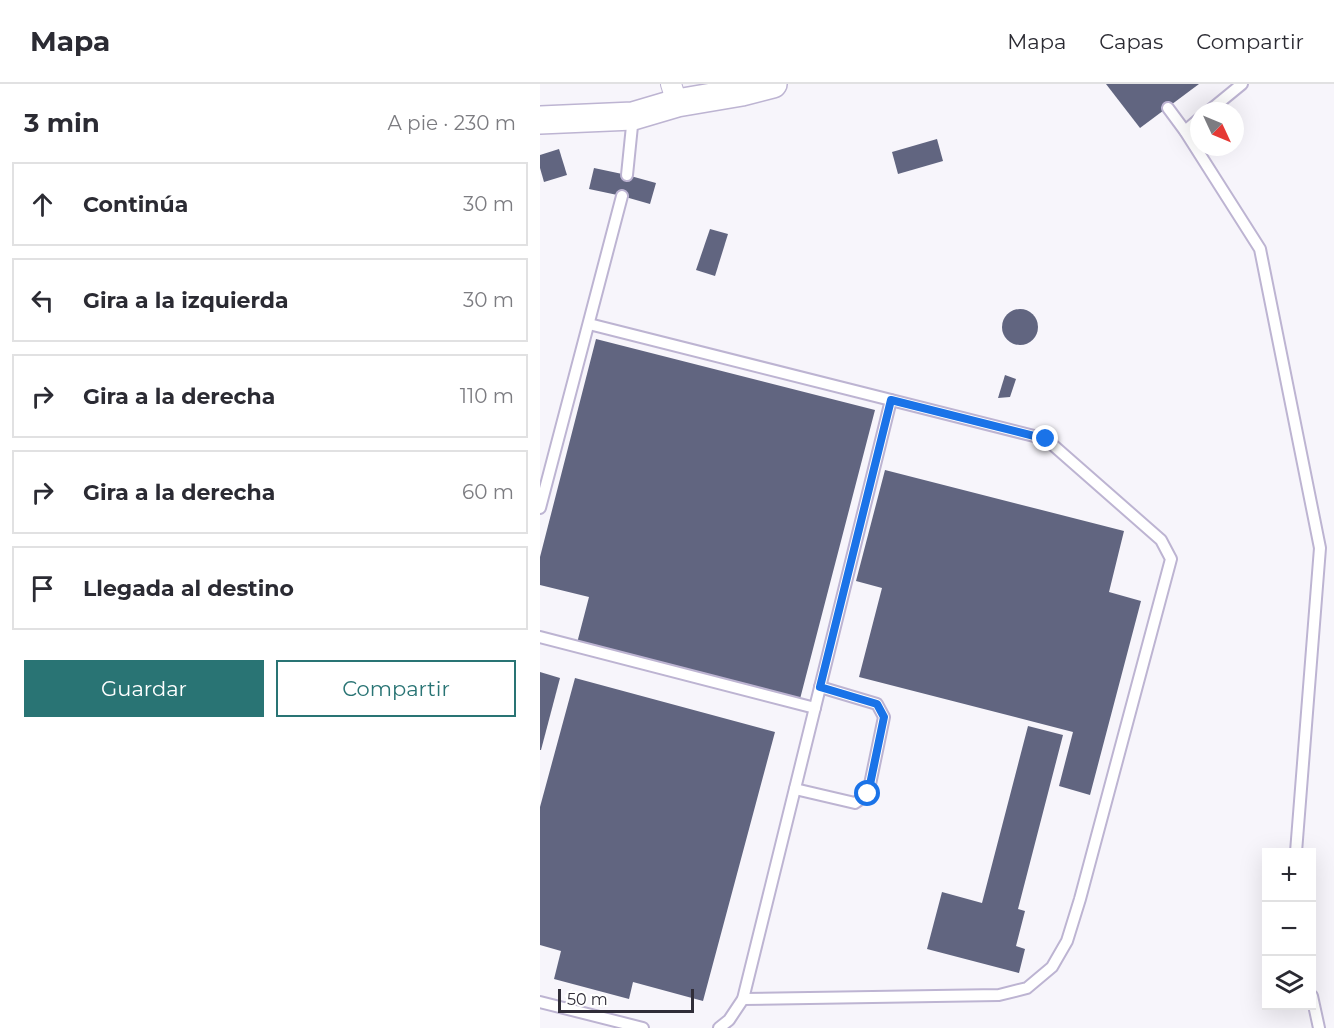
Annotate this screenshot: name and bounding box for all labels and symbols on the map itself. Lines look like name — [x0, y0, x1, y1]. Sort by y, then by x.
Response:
north arrow — [1190, 102, 1244, 156]
route end — [1032, 425, 1058, 451]
route start — [854, 780, 880, 806]
scale bar — [558, 986, 694, 1014]

